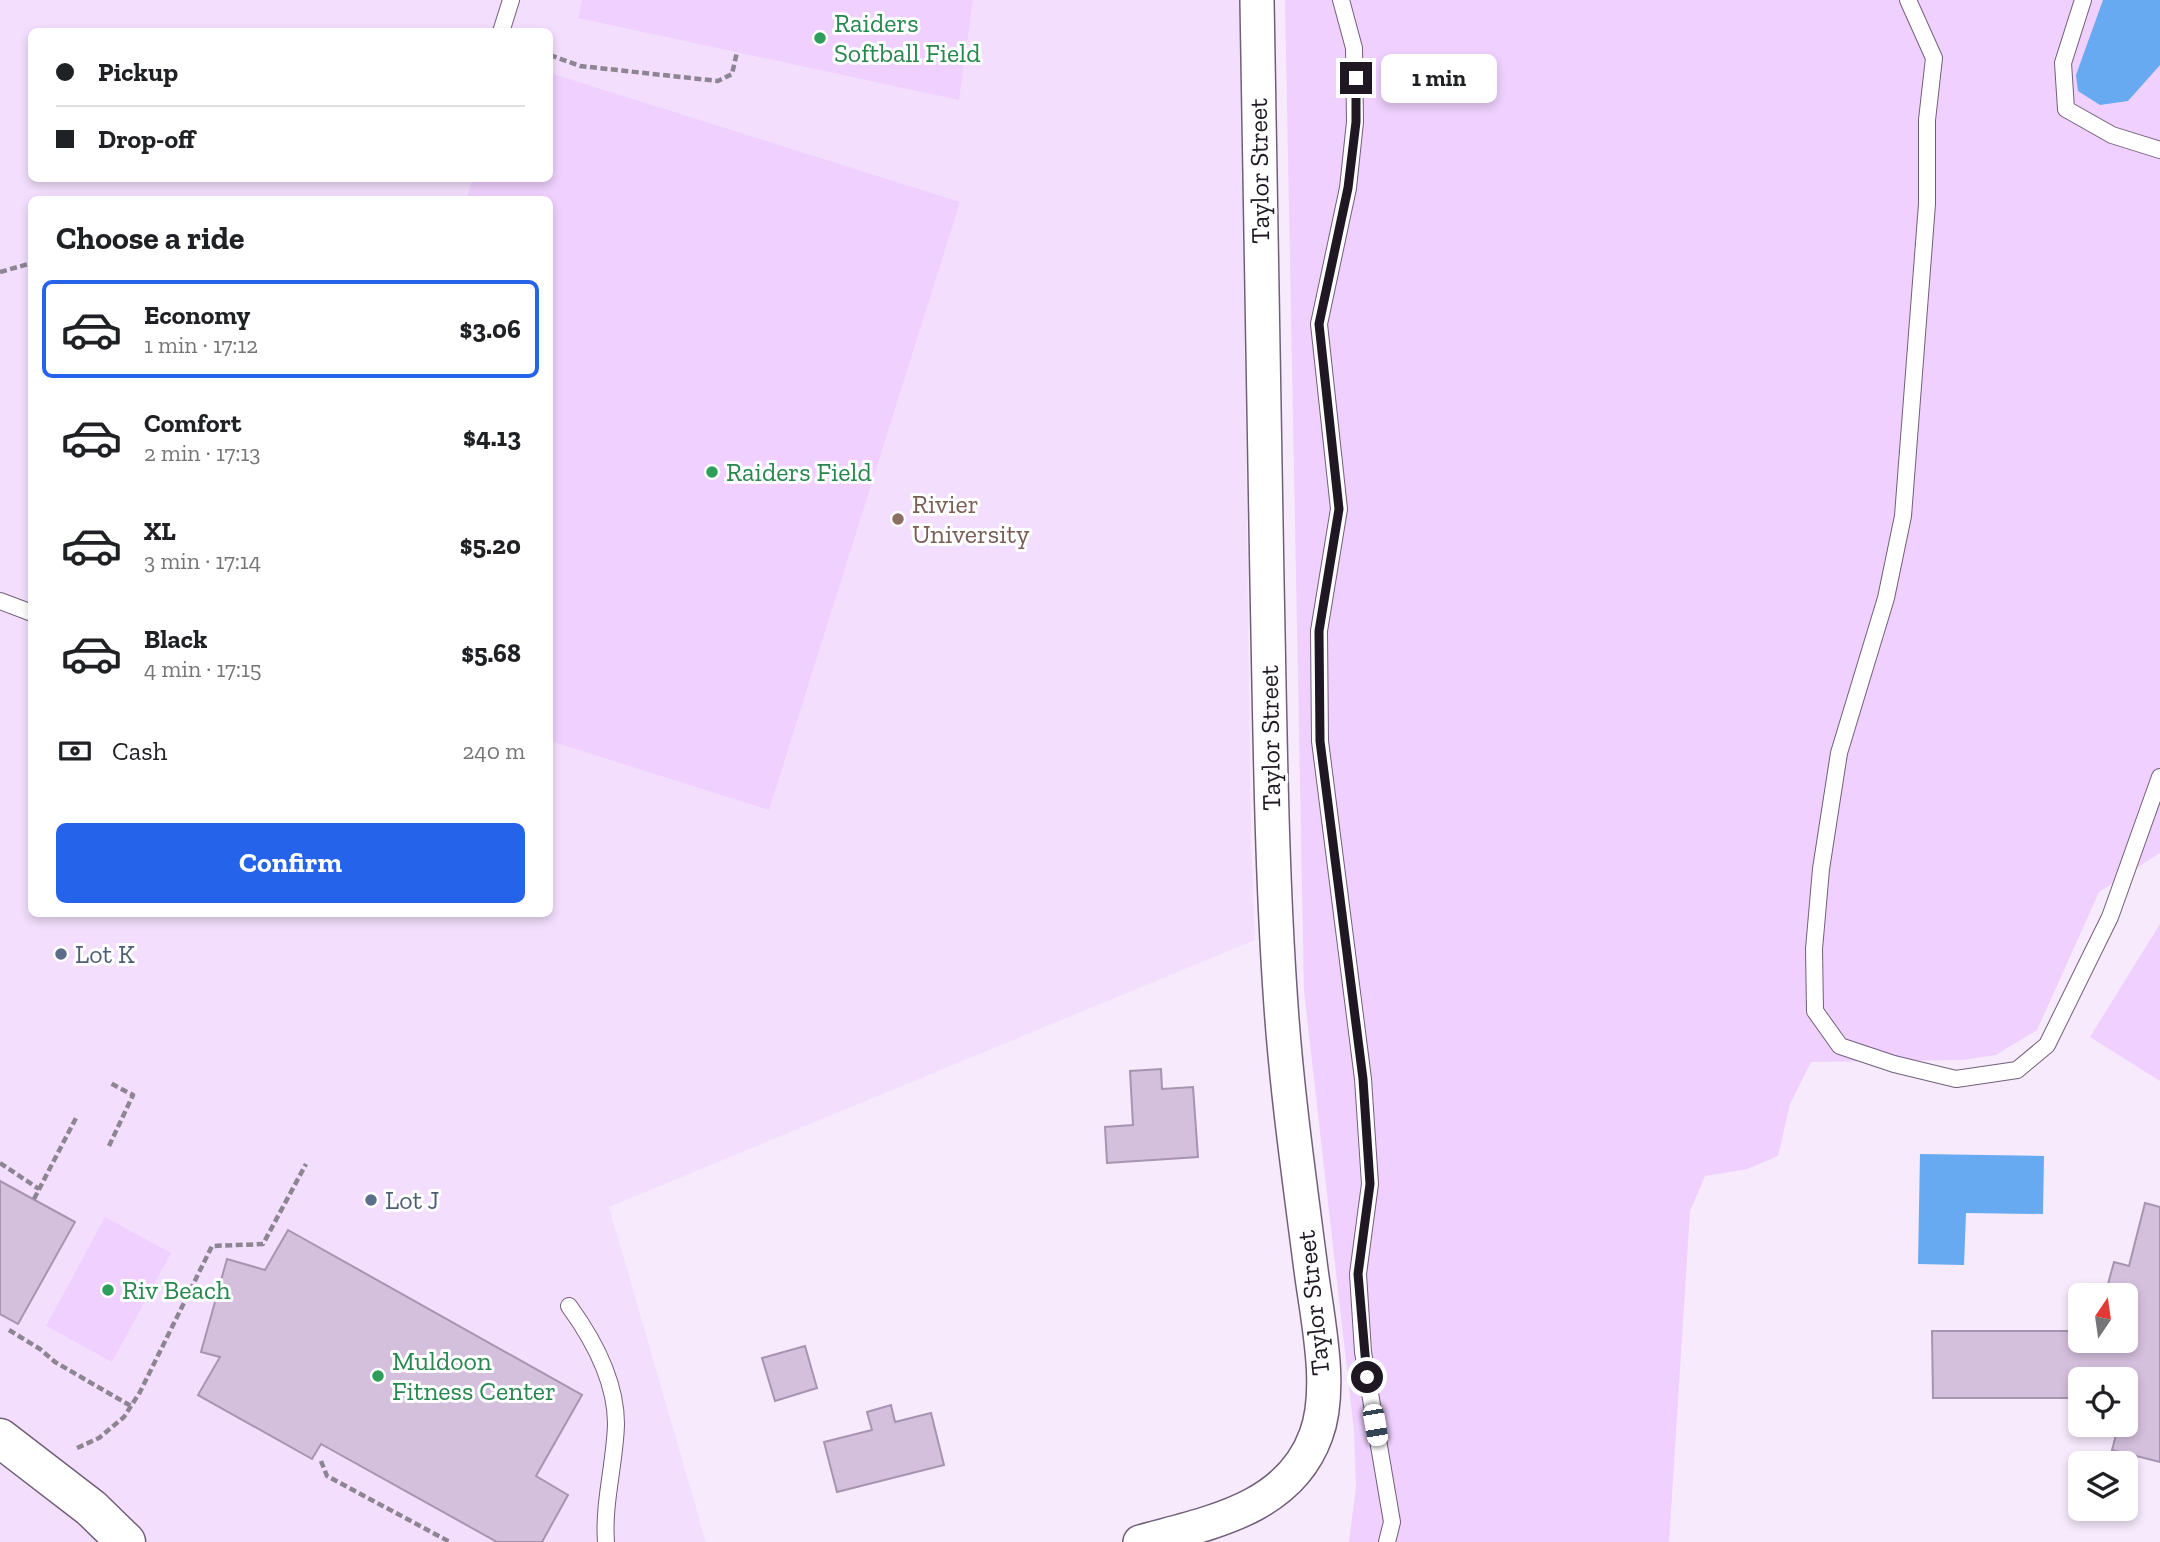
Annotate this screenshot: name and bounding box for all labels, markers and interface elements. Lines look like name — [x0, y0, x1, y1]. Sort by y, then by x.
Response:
place label: Raiders Softball Field — [834, 7, 981, 69]
marker: Raiders Softball Field — [812, 30, 828, 46]
callout: 1 min — [1380, 54, 1496, 102]
text: Pickup — [98, 56, 178, 88]
route end — [1340, 62, 1372, 94]
text: 1 min — [1412, 64, 1466, 92]
street label: Taylor Street — [1242, 98, 1276, 244]
text: Drop-off — [98, 123, 195, 155]
text: Choose a ride — [56, 219, 244, 257]
icon: car — [60, 298, 123, 361]
text: Economy — [144, 299, 250, 331]
text: $3.06 — [460, 313, 521, 345]
text: 1 min · 17:12 — [144, 331, 258, 359]
icon: car — [60, 406, 123, 469]
text: Comfort — [144, 407, 241, 439]
text: $4.13 — [463, 421, 521, 453]
text: 2 min · 17:13 — [144, 439, 261, 467]
place label: Raiders Field — [726, 456, 872, 488]
marker: Raiders Field — [704, 464, 720, 480]
place label: Rivier University — [912, 488, 1030, 550]
marker: Rivier University — [890, 511, 906, 527]
icon: car — [60, 514, 123, 577]
text: XL — [144, 515, 176, 547]
text: $5.20 — [460, 529, 521, 561]
text: 3 min · 17:14 — [144, 547, 261, 575]
icon: car — [60, 622, 123, 685]
text: Black — [144, 623, 207, 655]
text: $5.68 — [461, 637, 521, 669]
text: 4 min · 17:15 — [144, 655, 262, 683]
street label: Taylor Street — [1253, 665, 1287, 811]
icon: cash — [56, 732, 94, 770]
text: Cash — [112, 735, 167, 767]
text: 240 m — [462, 737, 525, 765]
button: Confirm — [56, 823, 525, 903]
place label: Lot K — [75, 938, 135, 970]
marker: Lot K — [53, 946, 69, 962]
place label: Lot J — [385, 1184, 439, 1216]
marker: Lot J — [363, 1192, 379, 1208]
street label: Taylor Street — [1289, 1229, 1337, 1377]
place label: Riv Beach — [122, 1274, 231, 1306]
marker: Riv Beach — [100, 1282, 116, 1298]
north arrow — [2068, 1283, 2138, 1353]
map controls — [2068, 1283, 2138, 1521]
place label: Muldoon Fitness Center — [392, 1345, 556, 1407]
route start — [1351, 1361, 1383, 1393]
button: locate — [2068, 1367, 2138, 1437]
marker: Muldoon Fitness Center — [370, 1368, 386, 1384]
car — [1362, 1402, 1389, 1448]
button: layers — [2068, 1451, 2138, 1521]

